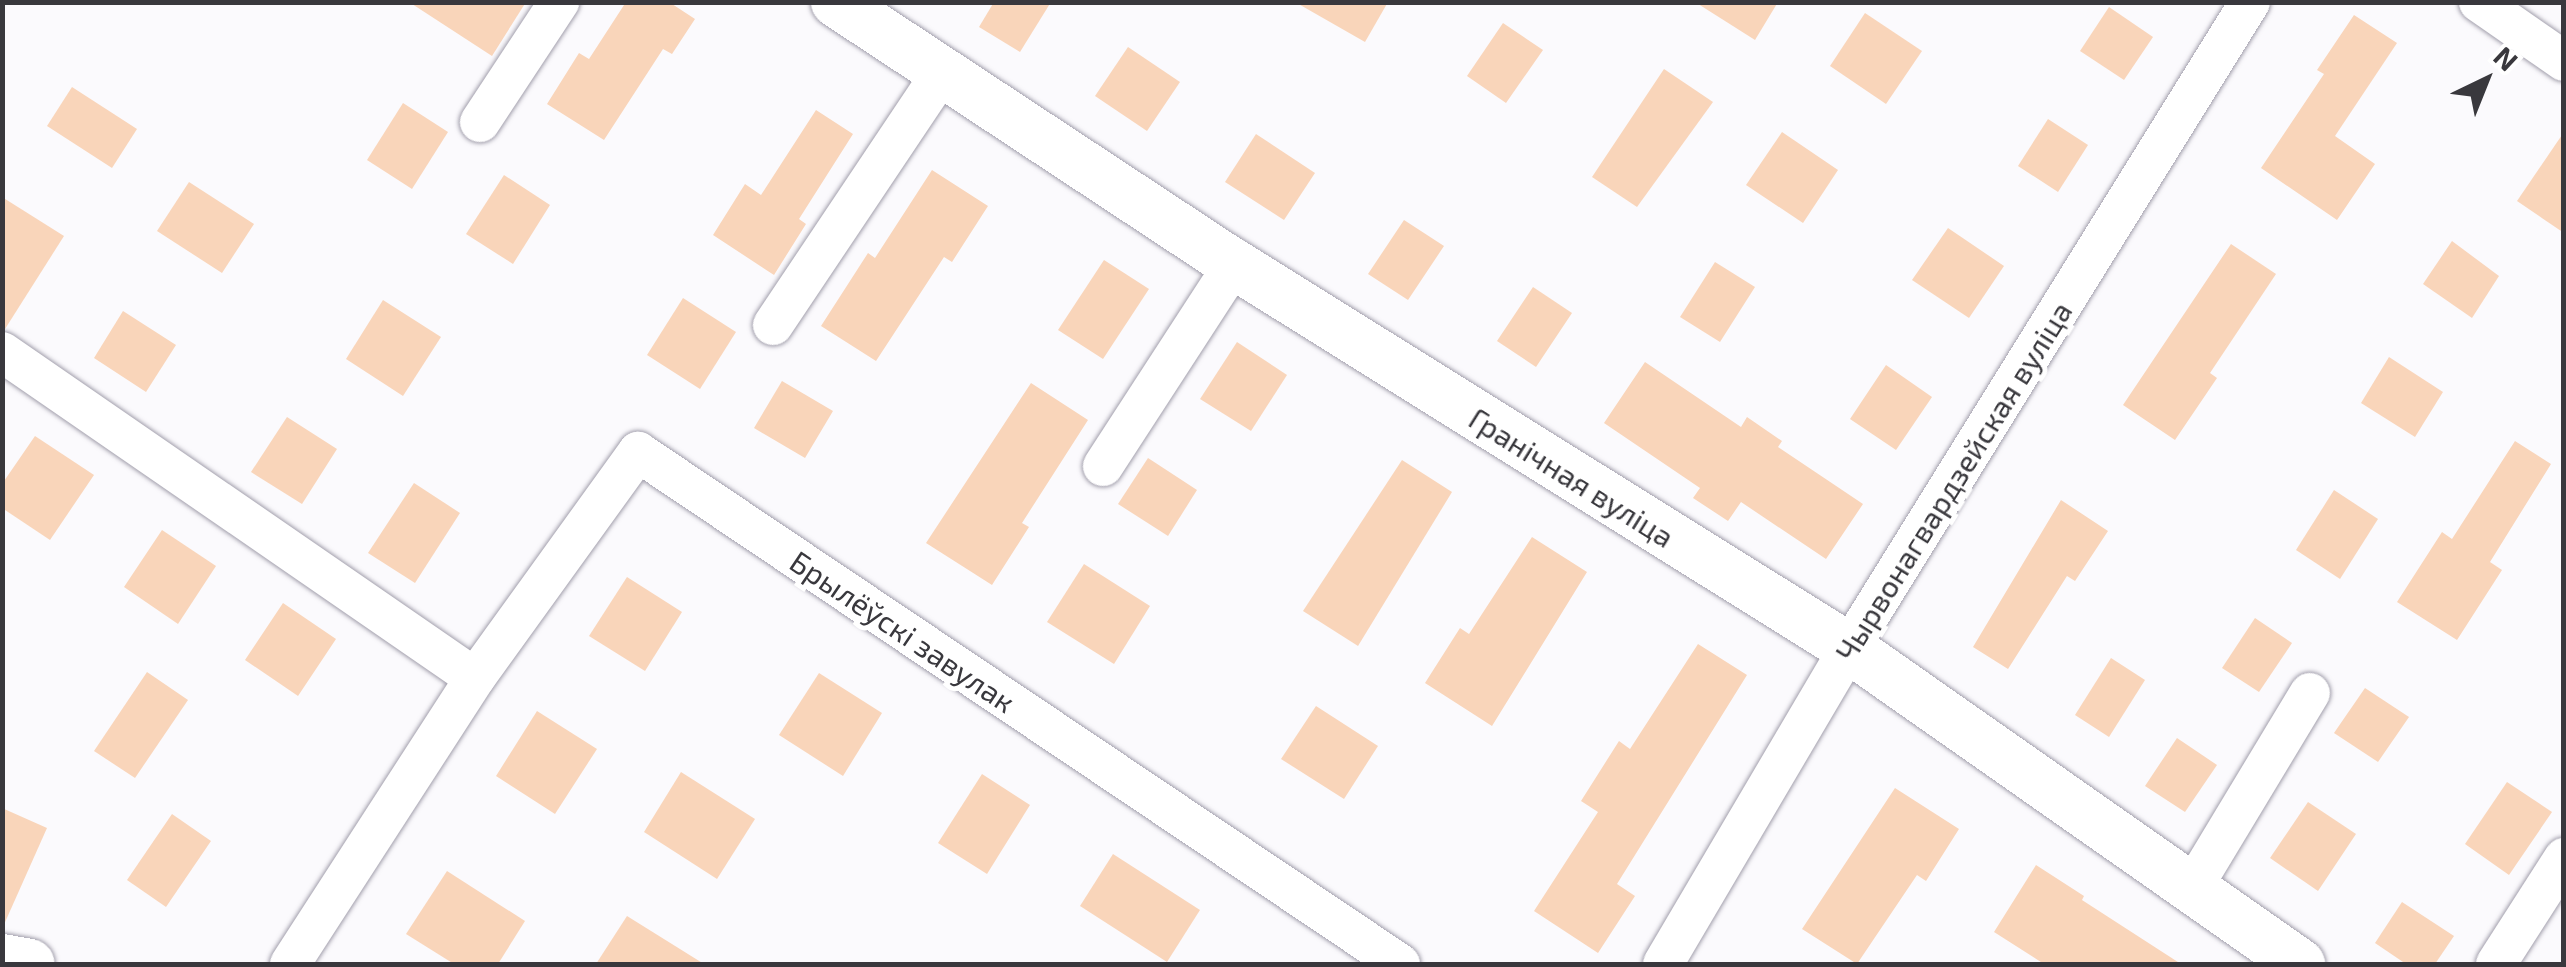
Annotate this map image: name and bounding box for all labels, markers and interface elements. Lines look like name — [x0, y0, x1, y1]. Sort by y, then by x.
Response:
north arrow — [2436, 30, 2536, 130]
text: N — [2487, 39, 2525, 77]
street label: Чырвонагвардзейская вуліца — [1827, 295, 2079, 667]
street label: Гранічная вуліца — [1463, 400, 1681, 554]
street label: Брылёўскі завулак — [784, 542, 1022, 720]

